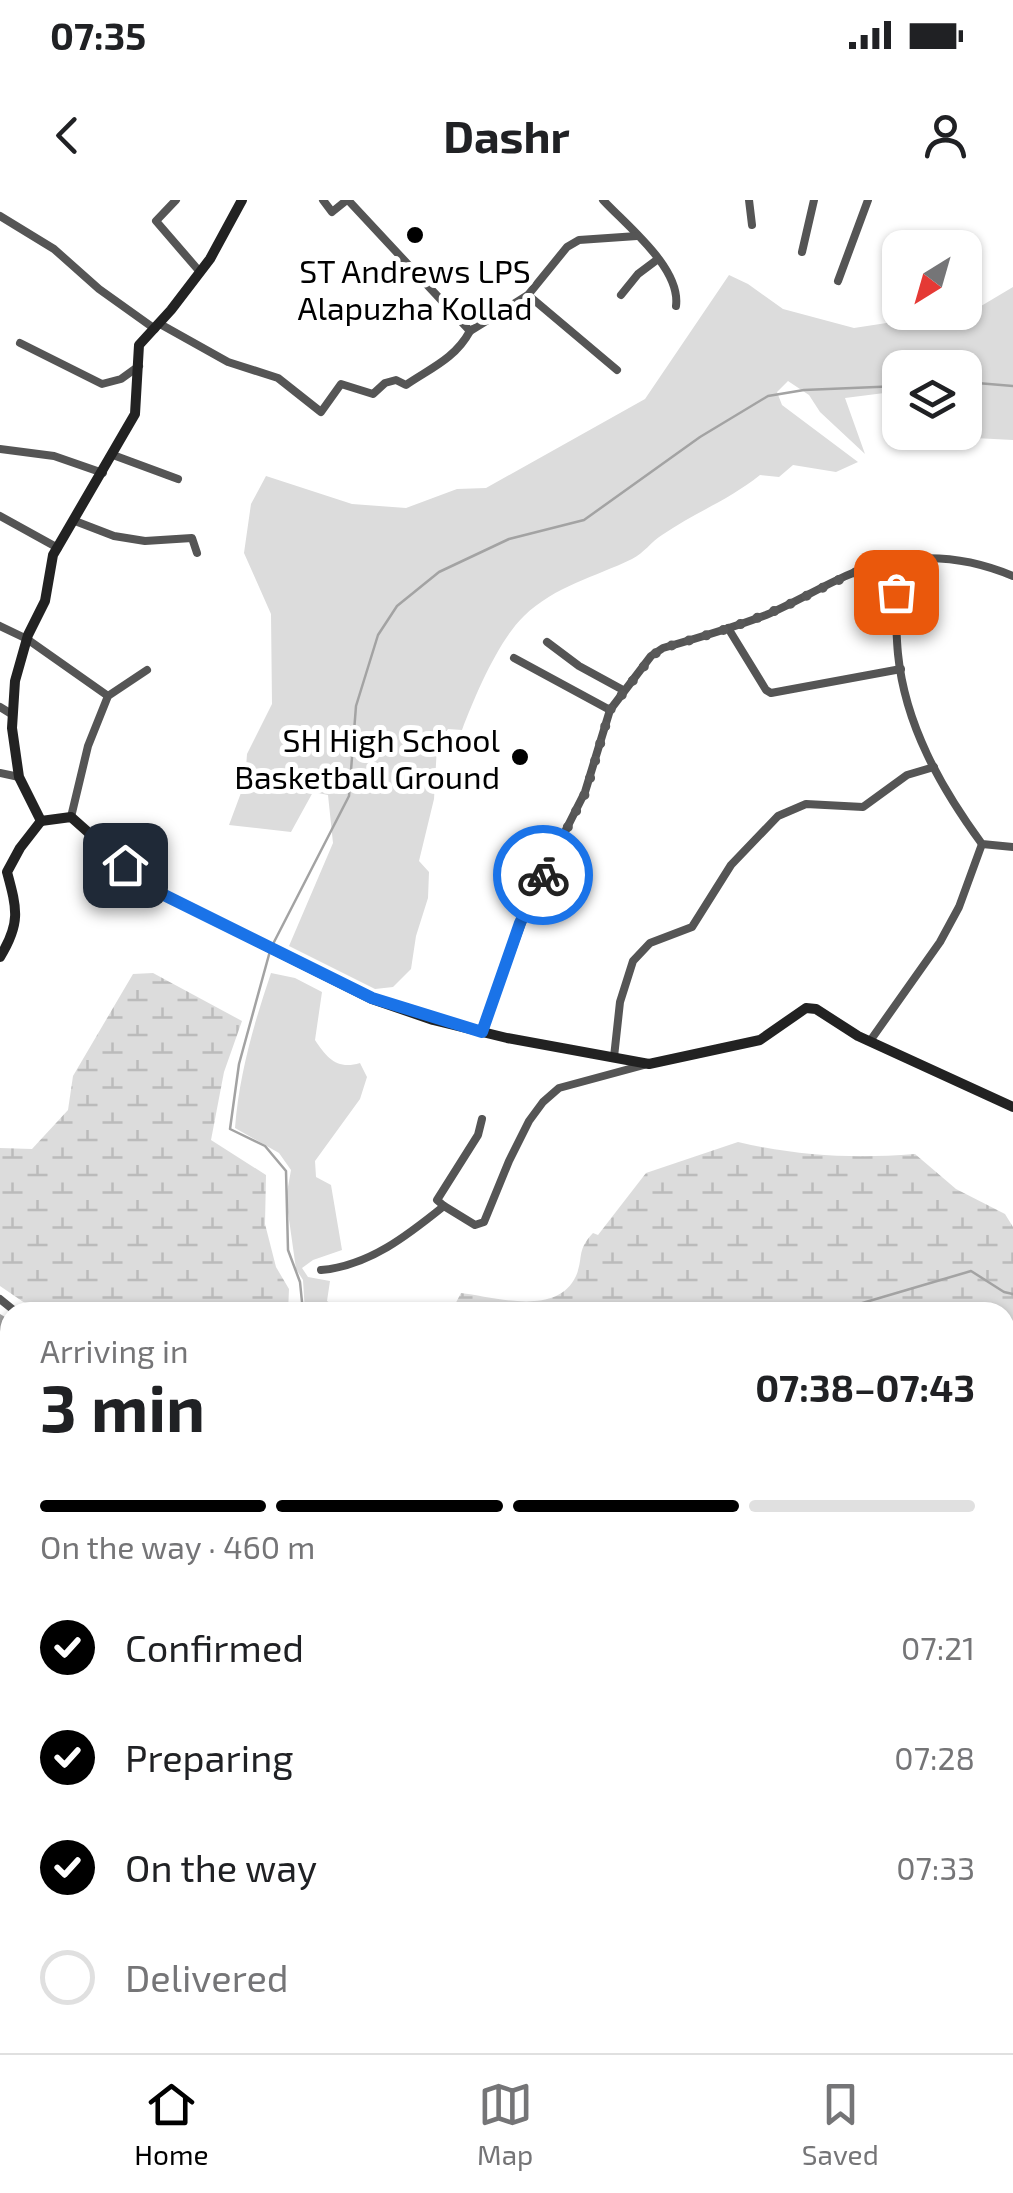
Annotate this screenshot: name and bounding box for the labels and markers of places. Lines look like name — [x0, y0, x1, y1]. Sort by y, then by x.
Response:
marker: ST Andrews LPS Alapuzha Kollad — [404, 224, 426, 246]
place label: ST Andrews LPS Alapuzha Kollad — [298, 251, 532, 326]
pin — [854, 550, 939, 635]
place label: SH High School Basketball Ground — [234, 720, 500, 795]
marker: SH High School Basketball Ground — [509, 746, 531, 768]
pin — [83, 823, 168, 908]

